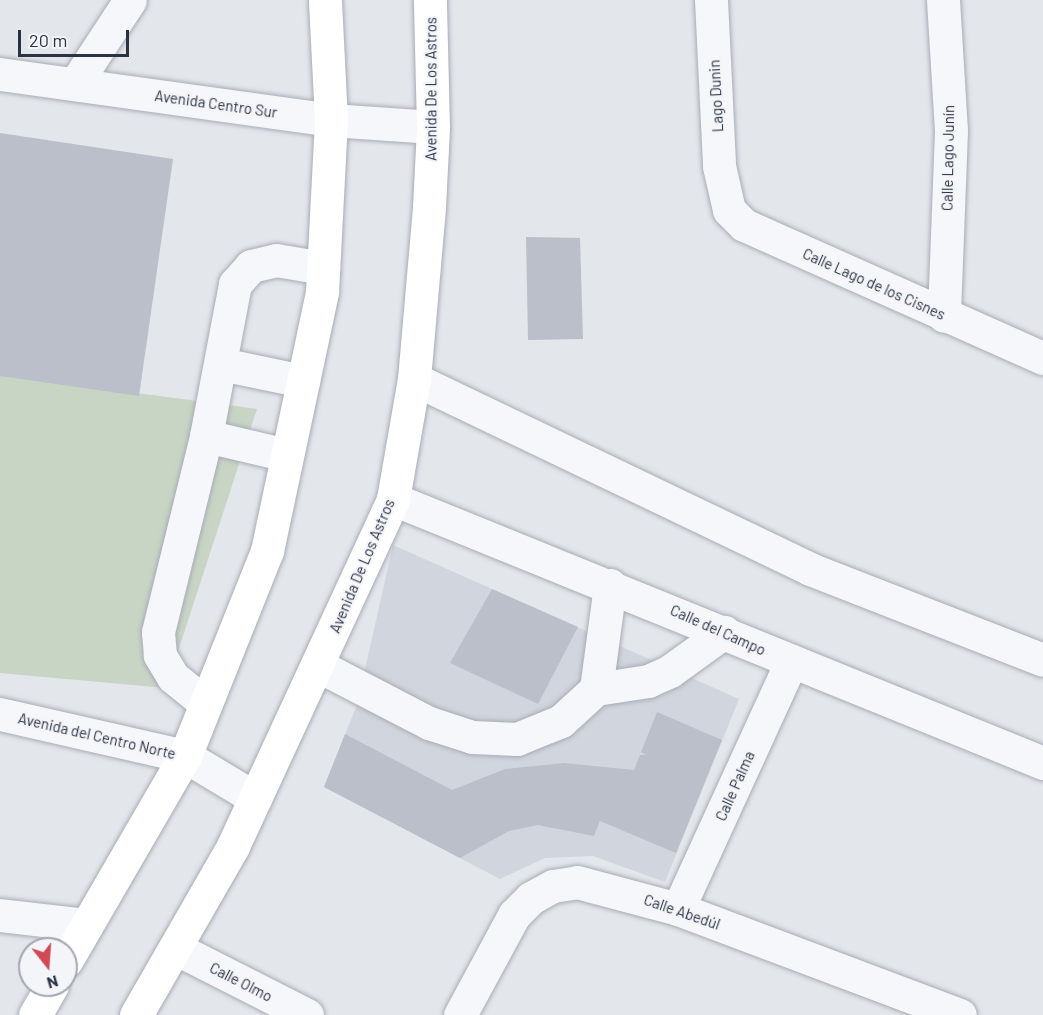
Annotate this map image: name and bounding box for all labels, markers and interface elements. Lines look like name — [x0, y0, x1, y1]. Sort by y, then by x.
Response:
street label: Avenida De Los Astros — [422, 17, 440, 161]
scale bar — [21, 18, 132, 56]
text: 20 m — [29, 29, 67, 51]
street label: Lago Dunin — [705, 59, 727, 133]
street label: Avenida Centro Sur — [153, 86, 279, 122]
street label: Calle Lago Junín — [938, 105, 958, 211]
street label: Calle Lago de los Cisnes — [800, 244, 948, 324]
street label: Avenida De Los Astros — [326, 496, 398, 636]
street label: Calle del Campo — [667, 601, 769, 659]
street label: Avenida del Centro Norte — [16, 709, 178, 763]
street label: Calle Palma — [712, 748, 758, 824]
street label: Calle Abedúl — [641, 891, 723, 933]
north arrow — [18, 937, 78, 997]
street label: Calle Olmo — [207, 959, 275, 1005]
text: N — [45, 972, 61, 993]

